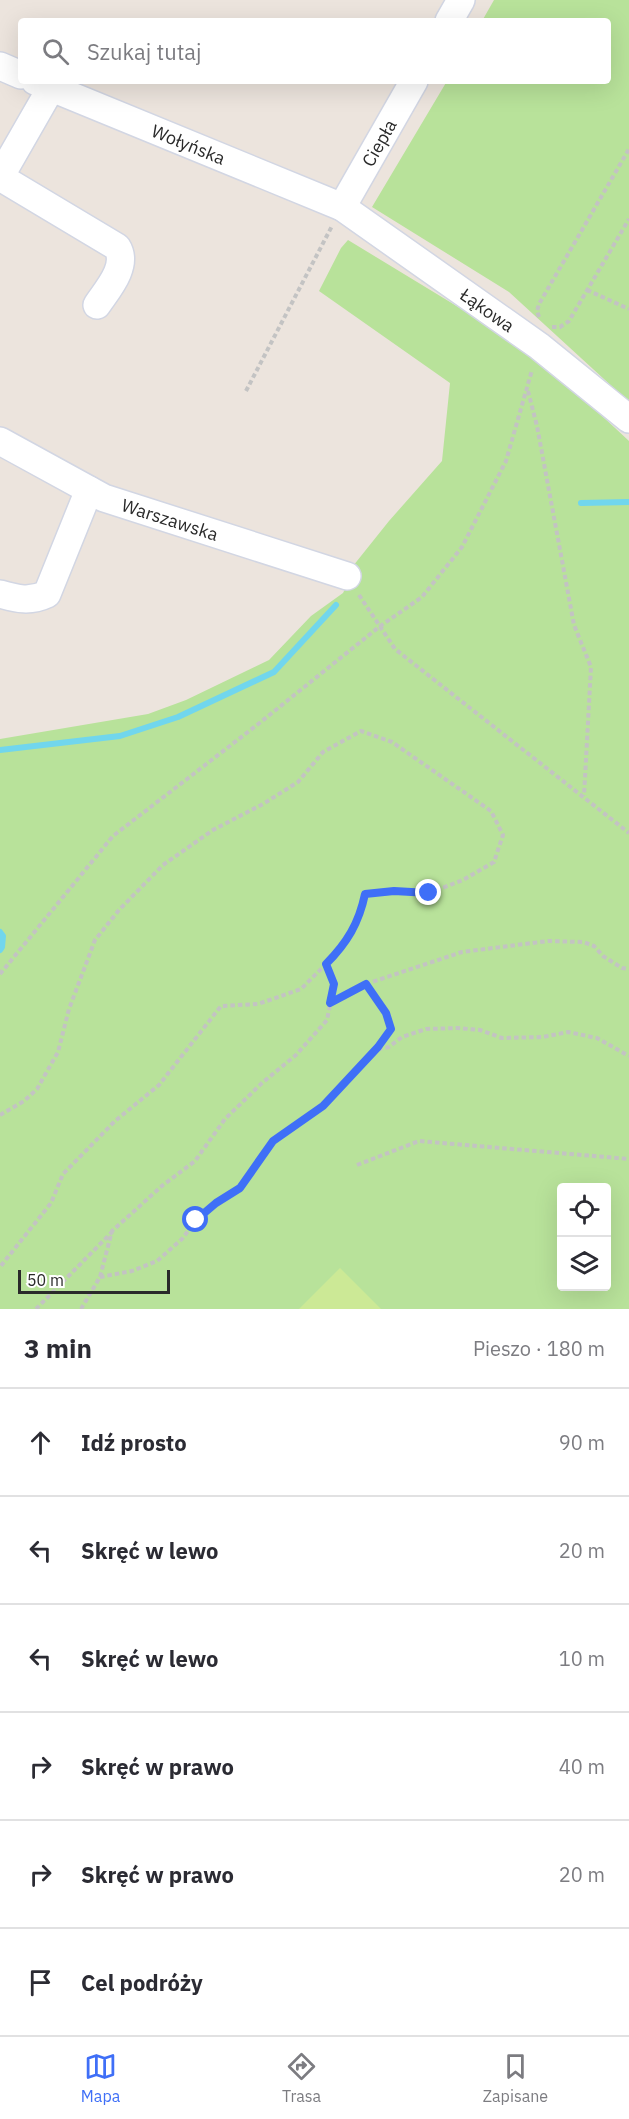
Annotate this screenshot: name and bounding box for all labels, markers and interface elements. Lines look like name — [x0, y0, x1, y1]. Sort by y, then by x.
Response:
search box — [18, 18, 611, 84]
icon: search — [39, 35, 72, 68]
text: Szukaj tutaj — [87, 37, 202, 66]
street label: Ciepła — [356, 115, 401, 170]
street label: Wołyńska — [148, 119, 229, 170]
street label: Łąkowa — [455, 282, 520, 337]
street label: Warszawska — [119, 493, 222, 546]
route end — [415, 879, 441, 905]
map controls — [557, 1183, 611, 1291]
button: locate — [557, 1183, 611, 1237]
route start — [182, 1206, 208, 1232]
button: layers — [557, 1237, 611, 1291]
scale bar — [18, 1267, 170, 1294]
text: 50 m — [27, 1270, 64, 1290]
text: 3 min — [24, 1331, 92, 1365]
text: Pieszo · 180 m — [473, 1335, 605, 1362]
icon: ahead — [24, 1426, 57, 1459]
text: Idź prosto — [81, 1428, 187, 1457]
text: 90 m — [559, 1429, 605, 1456]
icon: left — [24, 1534, 57, 1567]
text: Skręć w lewo — [81, 1536, 218, 1565]
text: 20 m — [559, 1537, 605, 1564]
icon: left — [24, 1642, 57, 1675]
text: Skręć w lewo — [81, 1644, 218, 1673]
text: 10 m — [559, 1645, 605, 1672]
icon: right — [24, 1750, 57, 1783]
text: Skręć w prawo — [81, 1752, 234, 1781]
text: 40 m — [559, 1753, 605, 1780]
icon: right — [24, 1858, 57, 1891]
text: Skręć w prawo — [81, 1860, 234, 1889]
text: 20 m — [559, 1861, 605, 1888]
icon: arrive — [24, 1966, 57, 1999]
text: Cel podróży — [81, 1968, 203, 1997]
tab: Mapa — [81, 2050, 120, 2106]
tab: Trasa — [282, 2050, 321, 2106]
tab: Zapisane — [483, 2050, 548, 2106]

